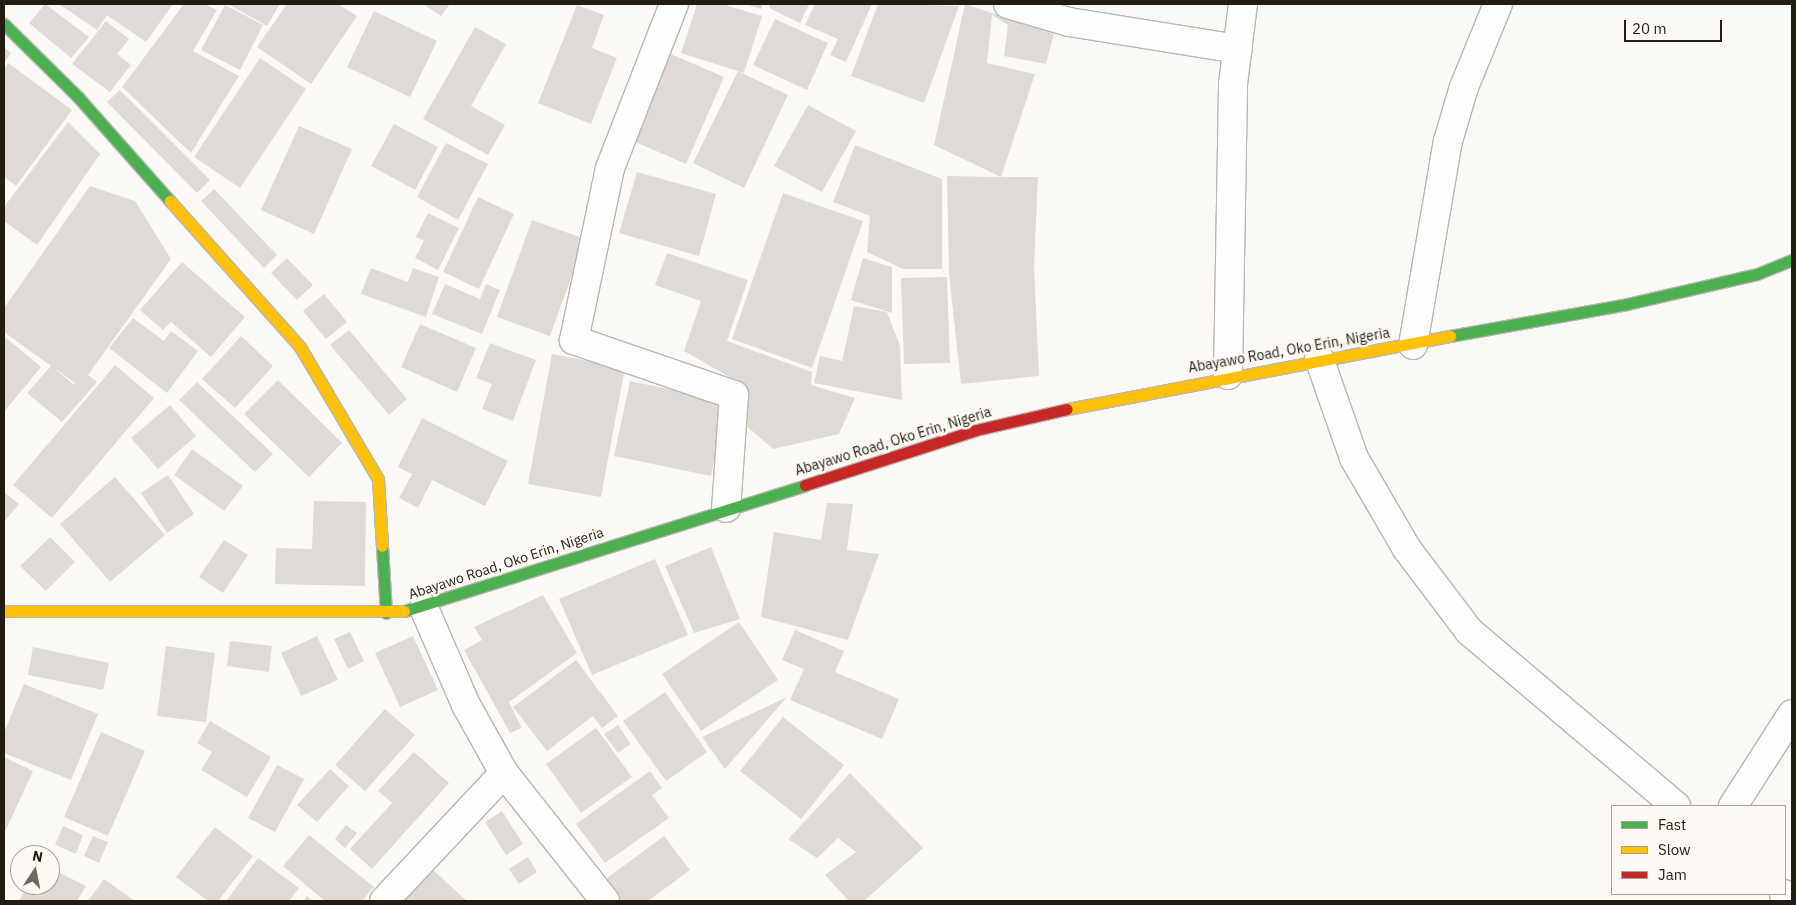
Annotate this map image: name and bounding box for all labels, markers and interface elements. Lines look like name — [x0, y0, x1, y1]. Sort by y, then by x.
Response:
scale bar — [1626, 10, 1724, 42]
text: 20 m — [1632, 19, 1667, 38]
street label: Abayawo Road, Oko Erin, Nigeria — [1187, 324, 1391, 376]
street label: Abayawo Road, Oko Erin, Nigeria — [793, 403, 993, 479]
street label: Abayawo Road, Oko Erin, Nigeria — [406, 523, 606, 603]
legend — [1611, 805, 1786, 895]
text: Fast — [1658, 815, 1686, 834]
text: Slow — [1658, 840, 1691, 859]
north arrow — [10, 845, 60, 895]
text: N — [31, 846, 44, 866]
text: Jam — [1658, 865, 1687, 884]

